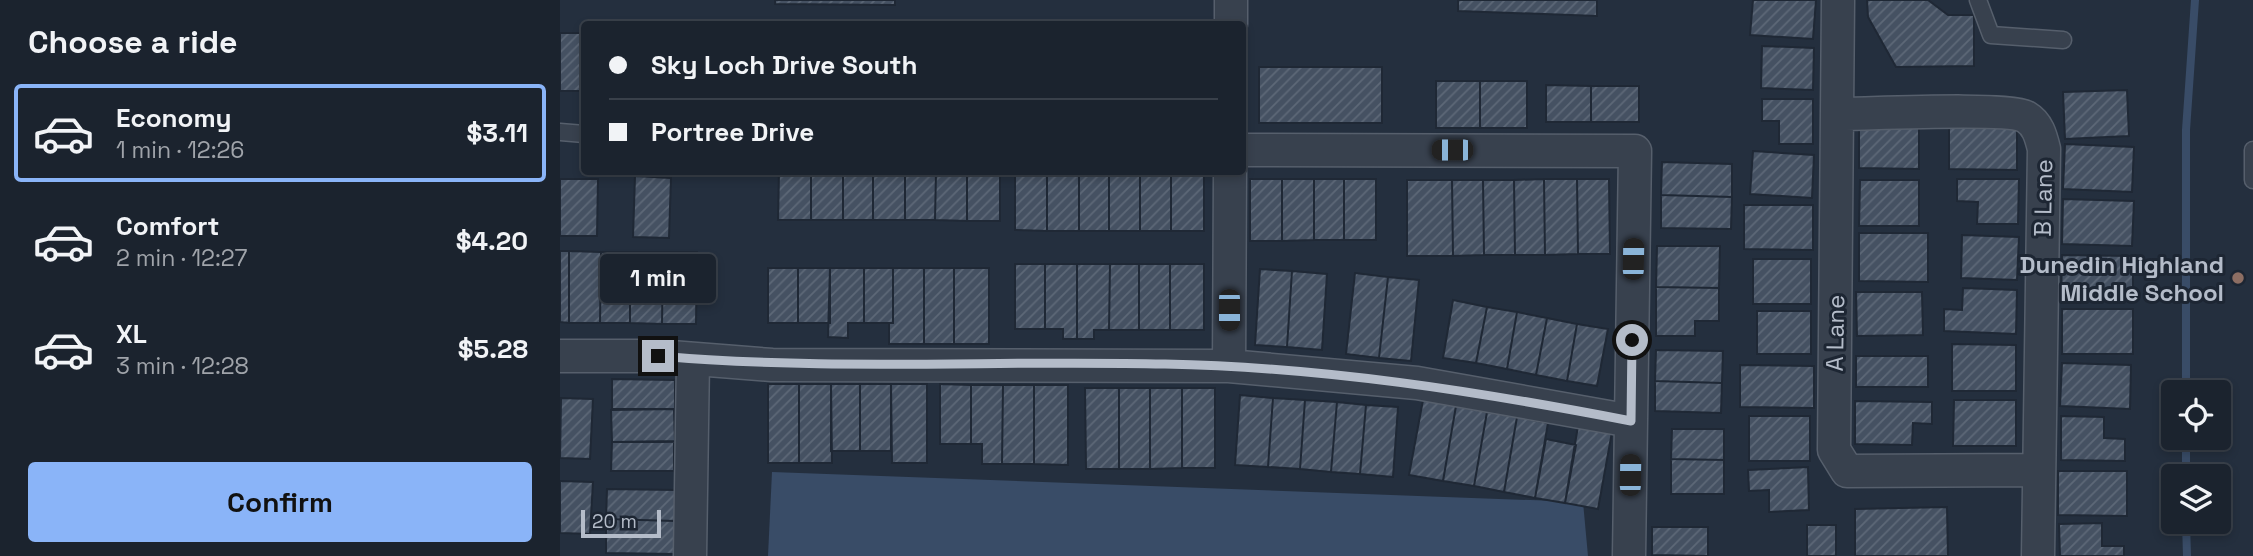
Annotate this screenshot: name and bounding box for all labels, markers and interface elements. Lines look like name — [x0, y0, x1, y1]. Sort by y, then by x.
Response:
text: Choose a ride — [28, 22, 238, 62]
text: Sky Loch Drive South — [651, 48, 917, 82]
text: Economy — [116, 101, 232, 135]
icon: car — [32, 102, 95, 165]
text: Portree Drive — [651, 115, 814, 149]
text: $3.11 — [467, 116, 528, 150]
text: 1 min · 12:26 — [116, 135, 244, 165]
car — [1432, 140, 1474, 161]
street label: B Lane — [2027, 159, 2059, 237]
text: Comfort — [116, 209, 219, 243]
icon: car — [32, 210, 95, 273]
text: $4.20 — [456, 224, 528, 258]
car — [1623, 238, 1644, 280]
text: 2 min · 12:27 — [116, 243, 247, 273]
place label: Dunedin Highland Middle School — [2019, 249, 2224, 308]
callout: 1 min — [600, 254, 716, 304]
text: 1 min — [630, 263, 686, 293]
marker: Dunedin Highland Middle School — [2230, 270, 2246, 286]
car — [1219, 289, 1240, 331]
street label: A Lane — [1819, 294, 1851, 372]
text: XL — [116, 317, 147, 351]
icon: car — [32, 318, 95, 381]
route start — [1616, 324, 1648, 356]
text: $5.28 — [458, 332, 528, 366]
route end — [642, 340, 674, 372]
text: 3 min · 12:28 — [116, 351, 249, 381]
map controls — [2161, 380, 2231, 534]
button: locate — [2161, 380, 2231, 450]
car — [1620, 454, 1641, 496]
button: Confirm — [28, 462, 532, 542]
button: layers — [2161, 464, 2231, 534]
scale bar — [581, 507, 662, 539]
text: 20 m — [592, 509, 637, 534]

